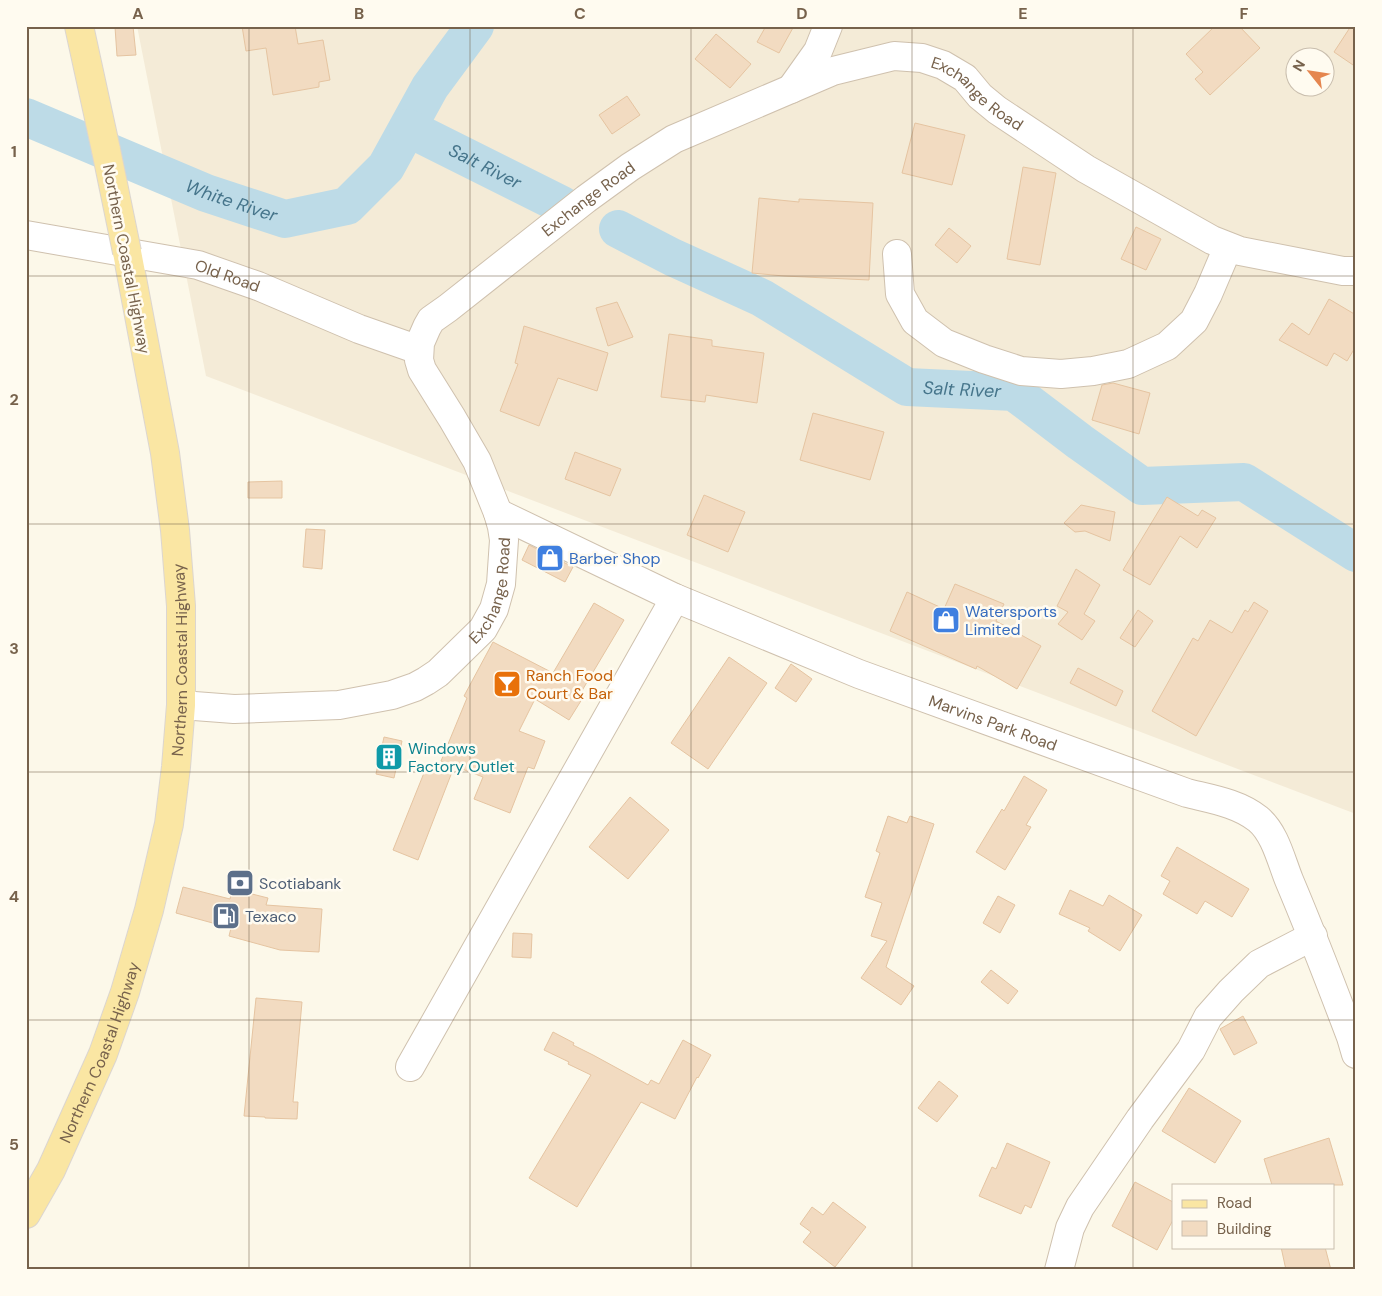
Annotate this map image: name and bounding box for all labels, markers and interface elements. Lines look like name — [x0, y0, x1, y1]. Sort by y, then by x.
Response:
text: A — [132, 3, 144, 24]
text: B — [354, 3, 364, 24]
text: C — [574, 3, 586, 24]
text: D — [796, 3, 808, 24]
text: E — [1018, 3, 1028, 24]
text: F — [1240, 3, 1249, 24]
north arrow — [1284, 48, 1334, 98]
street label: Exchange Road — [928, 52, 1027, 135]
text: N — [1288, 57, 1309, 74]
water label: Salt River — [445, 138, 526, 195]
text: 1 — [11, 141, 17, 162]
street label: Exchange Road — [537, 157, 639, 241]
street label: Northern Coastal Highway — [98, 163, 155, 356]
water label: White River — [182, 174, 282, 228]
street label: Old Road — [192, 255, 263, 297]
water label: Salt River — [923, 376, 1003, 403]
text: 2 — [9, 389, 19, 410]
street label: Exchange Road — [464, 537, 515, 648]
shop icon: Barber Shop — [535, 543, 565, 573]
place label: Barber Shop — [569, 548, 661, 569]
street label: Northern Coastal Highway — [167, 563, 192, 757]
place label: Watersports Limited — [965, 601, 1057, 640]
shop icon: Watersports Limited — [931, 605, 961, 635]
text: 3 — [9, 638, 19, 659]
place label: Ranch Food Court & Bar — [526, 665, 613, 704]
bar icon: Ranch Food Court & Bar — [492, 669, 522, 699]
street label: Marvins Park Road — [926, 690, 1060, 756]
place label: Windows Factory Outlet — [408, 738, 515, 777]
building icon: Windows Factory Outlet — [374, 742, 404, 772]
bank icon: Scotiabank — [225, 868, 255, 898]
place label: Scotiabank — [259, 873, 341, 894]
text: 4 — [9, 886, 19, 907]
fuel station icon: Texaco — [211, 901, 241, 931]
place label: Texaco — [245, 906, 297, 927]
street label: Northern Coastal Highway — [55, 959, 144, 1146]
text: 5 — [9, 1134, 19, 1155]
legend — [1172, 1184, 1334, 1248]
text: Road — [1217, 1193, 1252, 1213]
text: Building — [1217, 1219, 1272, 1239]

